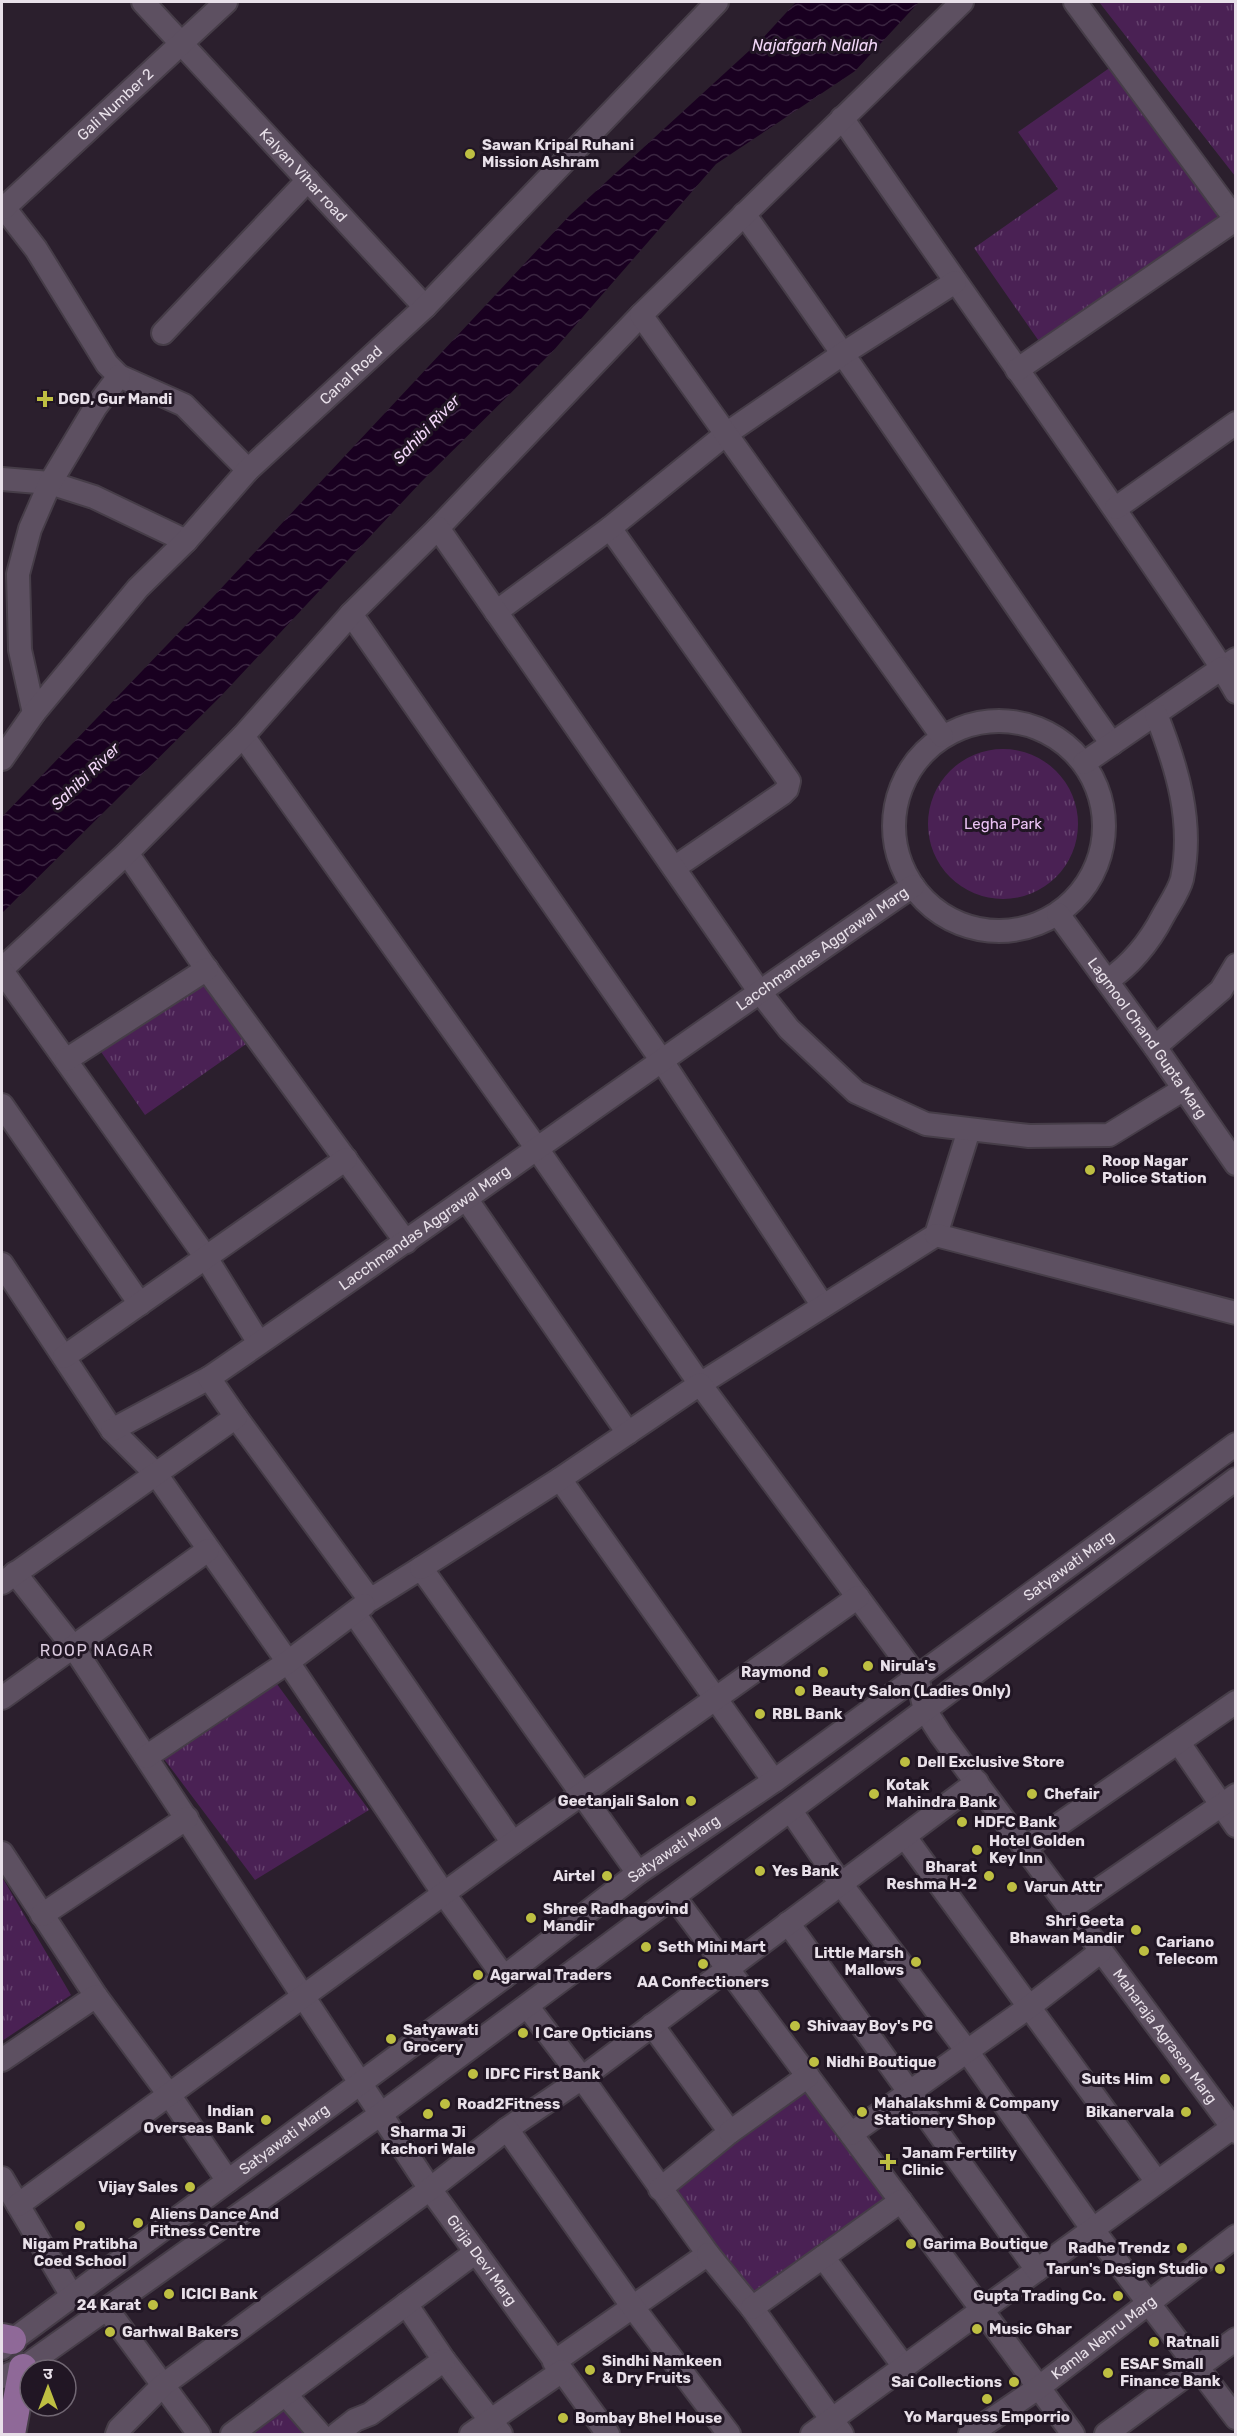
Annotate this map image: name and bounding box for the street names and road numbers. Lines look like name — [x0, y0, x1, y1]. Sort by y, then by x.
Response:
street label: Gali Number 2 — [74, 65, 157, 144]
street label: Kalyan Vihar road — [256, 125, 351, 226]
street label: Canal Road — [316, 342, 386, 408]
street label: Lacchmandas Aggrawal Marg — [733, 883, 912, 1014]
street label: Lagmool Chand Gupta Marg — [1084, 954, 1211, 1122]
street label: Lacchmandas Aggrawal Marg — [335, 1161, 514, 1294]
street label: Satyawati Marg — [1020, 1527, 1118, 1605]
street label: Satyawati Marg — [624, 1811, 723, 1887]
street label: Maharaja Agrasen Marg — [1109, 1965, 1221, 2107]
street label: Satyawati Marg — [236, 2100, 333, 2179]
street label: Girija Devi Marg — [443, 2211, 521, 2309]
street label: Kamla Nehru Marg — [1048, 2292, 1160, 2383]

